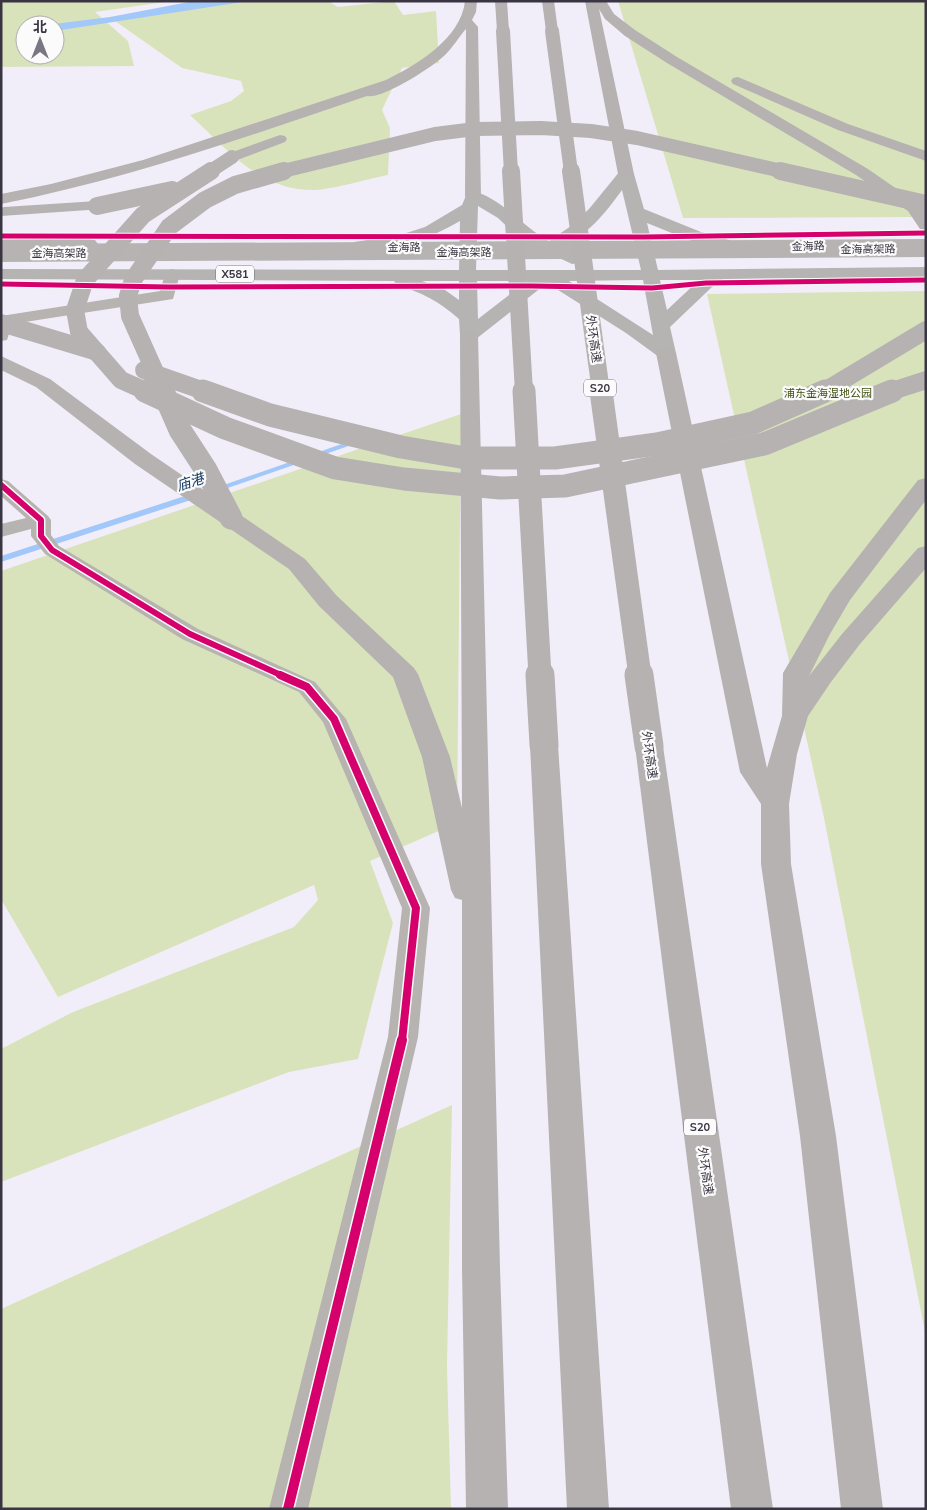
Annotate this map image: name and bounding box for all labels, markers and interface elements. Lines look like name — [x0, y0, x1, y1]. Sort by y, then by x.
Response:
north arrow — [15, 15, 65, 65]
text: 北 — [33, 18, 47, 36]
street label: 金海路 — [791, 238, 825, 254]
street label: 金海路 — [388, 240, 421, 254]
street label: 金海高架路 — [840, 242, 896, 256]
street label: 金海高架路 — [437, 245, 492, 259]
street label: 金海高架路 — [32, 246, 87, 260]
road number: X581 — [216, 266, 254, 282]
street label: 外环高速 — [583, 314, 605, 364]
road number: S20 — [584, 379, 616, 396]
park label: 浦东金海湿地公园 — [784, 386, 872, 400]
water label: 庙港 — [174, 468, 208, 495]
street label: 外环高速 — [639, 730, 661, 780]
road number: S20 — [684, 1118, 716, 1136]
street label: 外环高速 — [695, 1146, 717, 1196]

